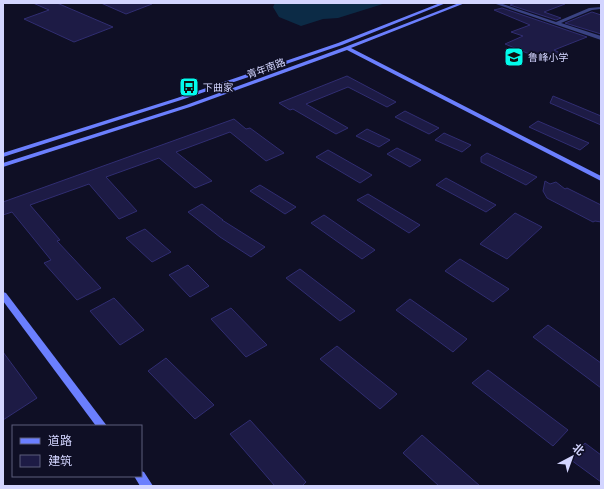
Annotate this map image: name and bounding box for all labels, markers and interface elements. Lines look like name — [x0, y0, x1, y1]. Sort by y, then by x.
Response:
school or university icon: 鲁峰小学 — [503, 46, 525, 68]
place label: 鲁峰小学 — [528, 51, 568, 64]
street label: 青年南路 — [245, 56, 287, 81]
bus stop icon: 下曲家 — [178, 76, 200, 98]
place label: 下曲家 — [203, 81, 234, 94]
legend — [12, 425, 142, 477]
text: 道路 — [48, 433, 72, 448]
north arrow — [552, 437, 592, 477]
text: 北 — [570, 441, 587, 458]
text: 建筑 — [48, 453, 72, 468]

